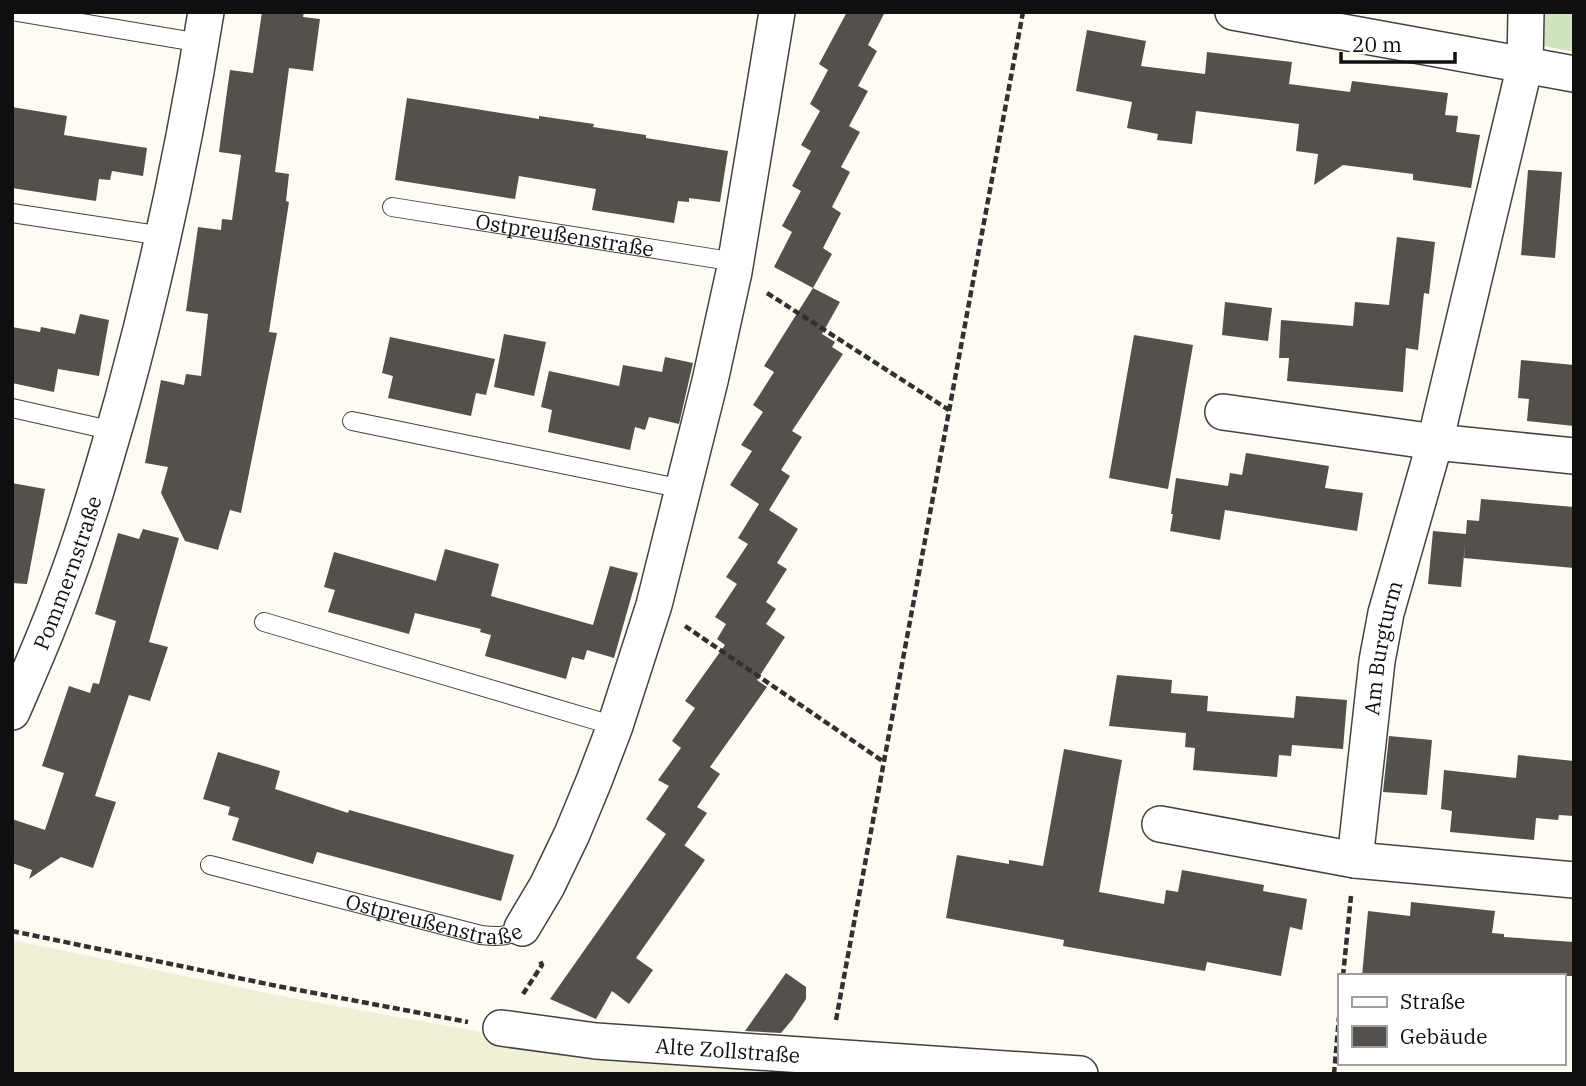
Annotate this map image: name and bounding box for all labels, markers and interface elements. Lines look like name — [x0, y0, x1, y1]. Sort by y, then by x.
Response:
scale bar — [1341, 21, 1455, 65]
text: 20 m — [1352, 30, 1402, 58]
street label: Ostpreußenstraße — [474, 207, 656, 263]
street label: Pommernstraße — [26, 492, 108, 654]
street label: Am Burgturm — [1357, 577, 1409, 717]
street label: Ostpreußenstraße — [343, 887, 527, 950]
legend — [1338, 974, 1565, 1065]
text: Straße — [1400, 987, 1465, 1015]
text: Gebäude — [1400, 1022, 1488, 1050]
street label: Alte Zollstraße — [655, 1031, 801, 1069]

